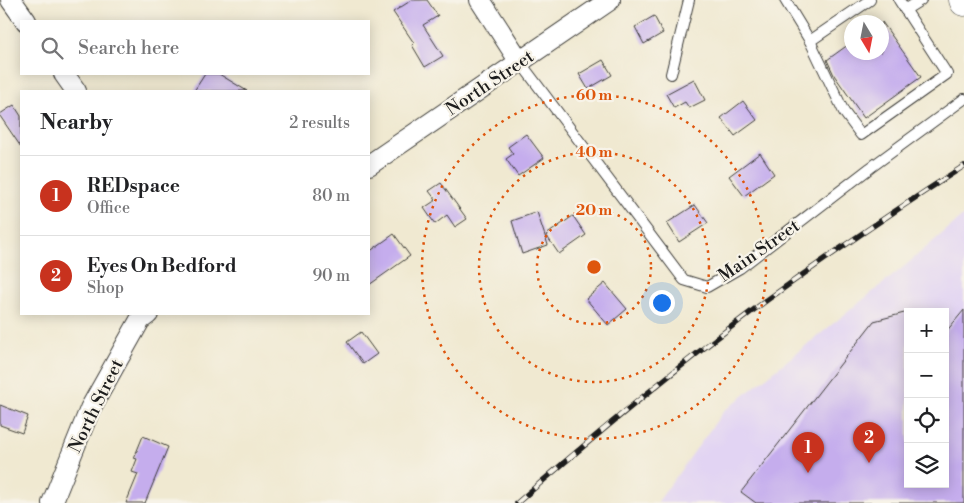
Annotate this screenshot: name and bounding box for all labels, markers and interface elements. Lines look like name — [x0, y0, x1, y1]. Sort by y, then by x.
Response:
north arrow — [844, 15, 889, 60]
search box — [20, 20, 370, 75]
icon: search — [38, 34, 66, 62]
text: Search here — [78, 36, 179, 60]
street label: North Street — [442, 45, 539, 121]
text: 60 m — [576, 86, 613, 105]
text: Nearby — [40, 110, 113, 136]
text: 2 results — [289, 113, 350, 133]
text: 40 m — [575, 143, 613, 162]
text: REDspace — [87, 174, 180, 198]
text: 1 — [52, 186, 60, 206]
text: 80 m — [312, 186, 350, 206]
text: Office — [87, 198, 130, 218]
text: 20 m — [576, 201, 613, 220]
street label: Main Street — [714, 214, 805, 287]
text: Eyes On Bedford — [87, 254, 237, 278]
centre of rings — [585, 258, 603, 276]
text: 2 — [51, 266, 61, 286]
text: 90 m — [312, 266, 350, 286]
text: Shop — [87, 278, 124, 298]
your location — [649, 290, 675, 316]
map controls — [904, 308, 949, 488]
button: + — [904, 308, 949, 353]
button: − — [904, 353, 949, 398]
street label: North Street — [63, 355, 129, 457]
button: locate — [904, 398, 949, 443]
pin: 2 — [853, 422, 885, 463]
pin: 1 — [792, 432, 824, 473]
button: layers — [904, 443, 949, 488]

